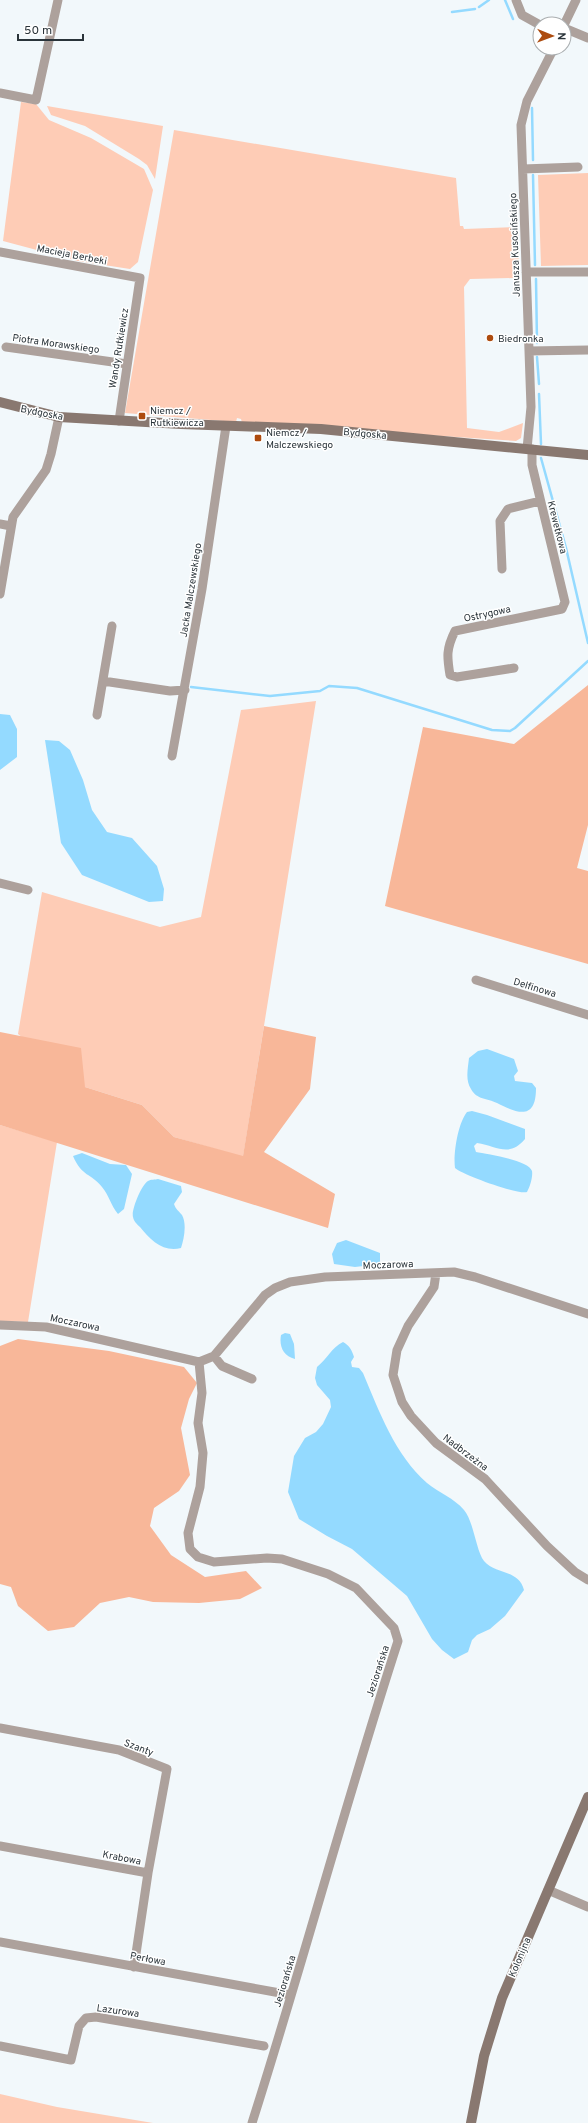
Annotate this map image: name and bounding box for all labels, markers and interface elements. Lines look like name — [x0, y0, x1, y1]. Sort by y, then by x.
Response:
scale bar — [18, 16, 83, 42]
north arrow — [532, 16, 572, 56]
text: 50 m — [24, 23, 52, 39]
text: N — [554, 32, 568, 40]
street label: Janusza Kusocińskiego — [507, 192, 524, 297]
street label: Macieja Berbeki — [36, 242, 108, 269]
street label: Wandy Rutkiewicz — [107, 307, 132, 389]
street label: Piotra Morawskiego — [11, 332, 101, 357]
marker: Biedronka — [485, 333, 495, 343]
place label: Biedronka — [498, 333, 543, 346]
street label: Bydgoska — [19, 403, 64, 424]
place label: Niemcz / Rutkiewicza — [150, 405, 204, 430]
marker: Niemcz / Rutkiewicza — [137, 411, 147, 421]
street label: Bydgoska — [343, 426, 387, 443]
place label: Niemcz / Malczewskiego — [266, 427, 334, 452]
marker: Niemcz / Malczewskiego — [253, 433, 263, 443]
street label: Krewetkowa — [544, 499, 569, 555]
street label: Jacka Malczewskiego — [178, 542, 205, 638]
street label: Ostrygowa — [463, 603, 512, 626]
street label: Delfinowa — [512, 976, 558, 1001]
street label: Moczarowa — [363, 1258, 414, 1273]
street label: Moczarowa — [49, 1312, 101, 1335]
street label: Nadbrzeżna — [440, 1432, 490, 1474]
street label: Jeziorańska — [364, 1644, 393, 1699]
street label: Szanty — [122, 1737, 155, 1760]
street label: Krabowa — [101, 1848, 142, 1869]
street label: Kolonijna — [506, 1936, 535, 1979]
street label: Perłowa — [129, 1950, 167, 1969]
street label: Jeziorańska — [271, 1954, 299, 2009]
street label: Lazurowa — [96, 2002, 140, 2021]

